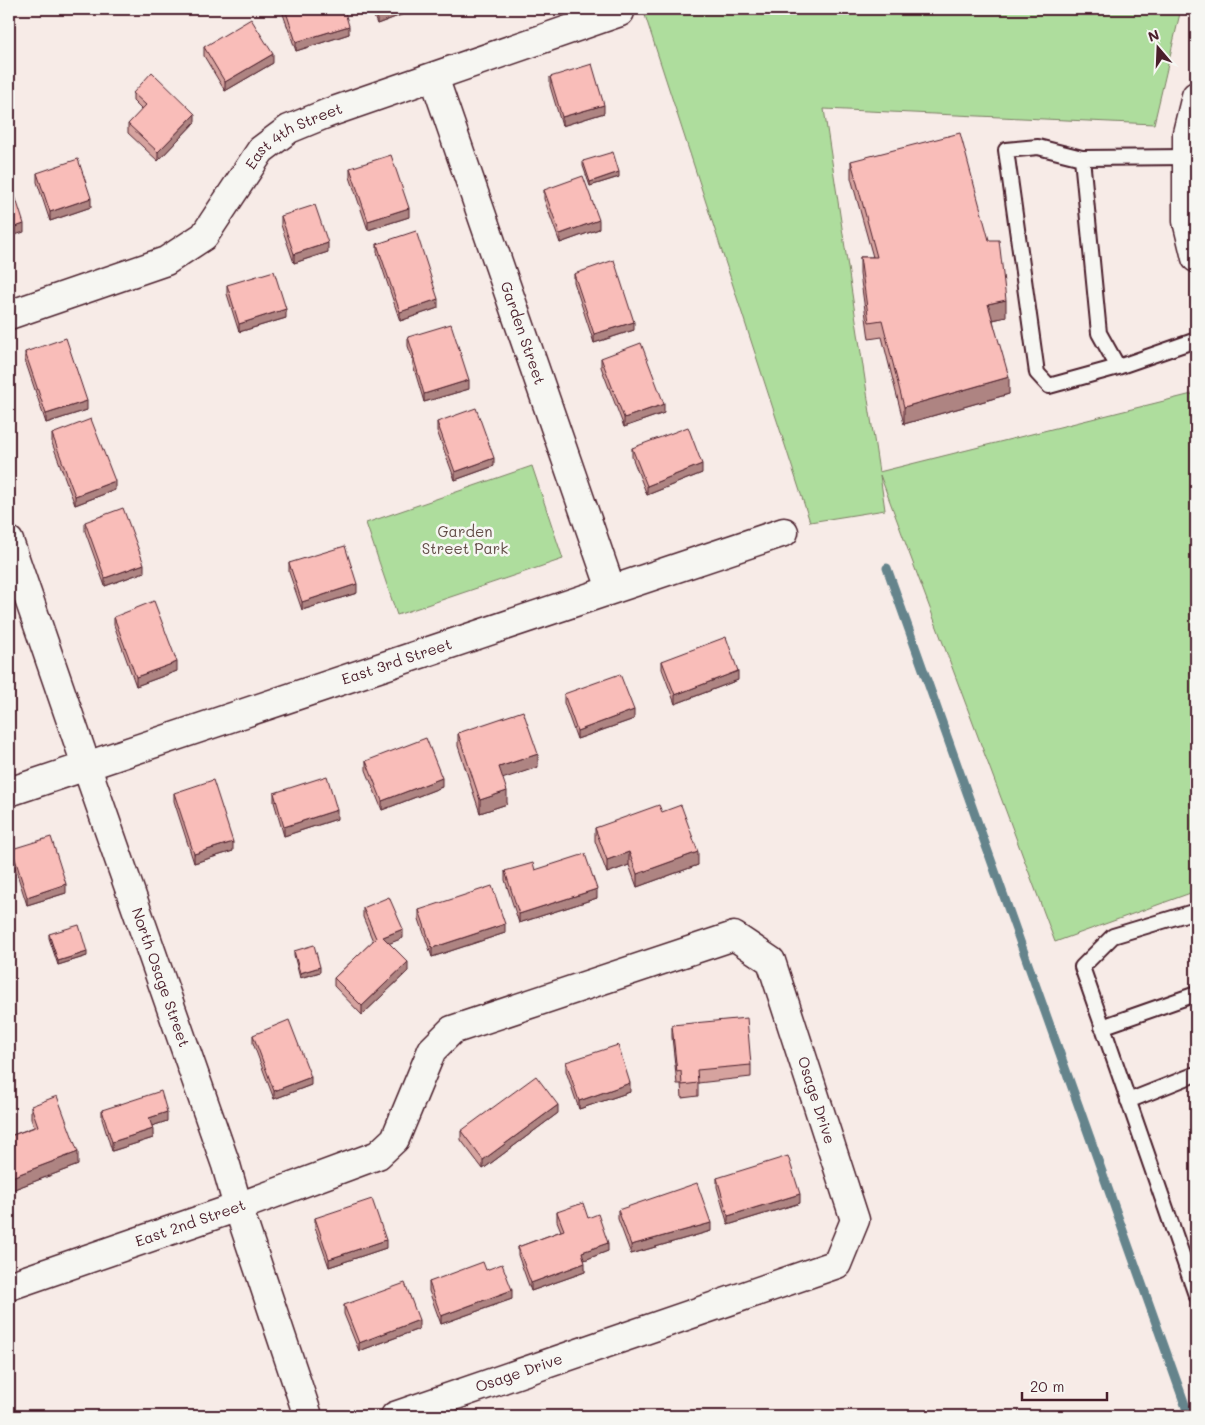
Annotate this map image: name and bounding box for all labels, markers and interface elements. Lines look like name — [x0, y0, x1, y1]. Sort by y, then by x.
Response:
north arrow — [1132, 22, 1182, 72]
text: N — [1145, 25, 1162, 46]
street label: East 4th Street — [240, 98, 345, 173]
street label: Garden Street — [496, 279, 551, 387]
park label: Garden Street Park — [422, 521, 508, 558]
street label: East 3rd Street — [339, 633, 454, 689]
street label: North Osage Street — [128, 905, 195, 1050]
street label: Osage Drive — [794, 1054, 841, 1146]
street label: East 2nd Street — [132, 1194, 248, 1251]
street label: Osage Drive — [472, 1348, 565, 1396]
scale bar — [1022, 1370, 1108, 1402]
text: 20 m — [1030, 1376, 1064, 1396]

